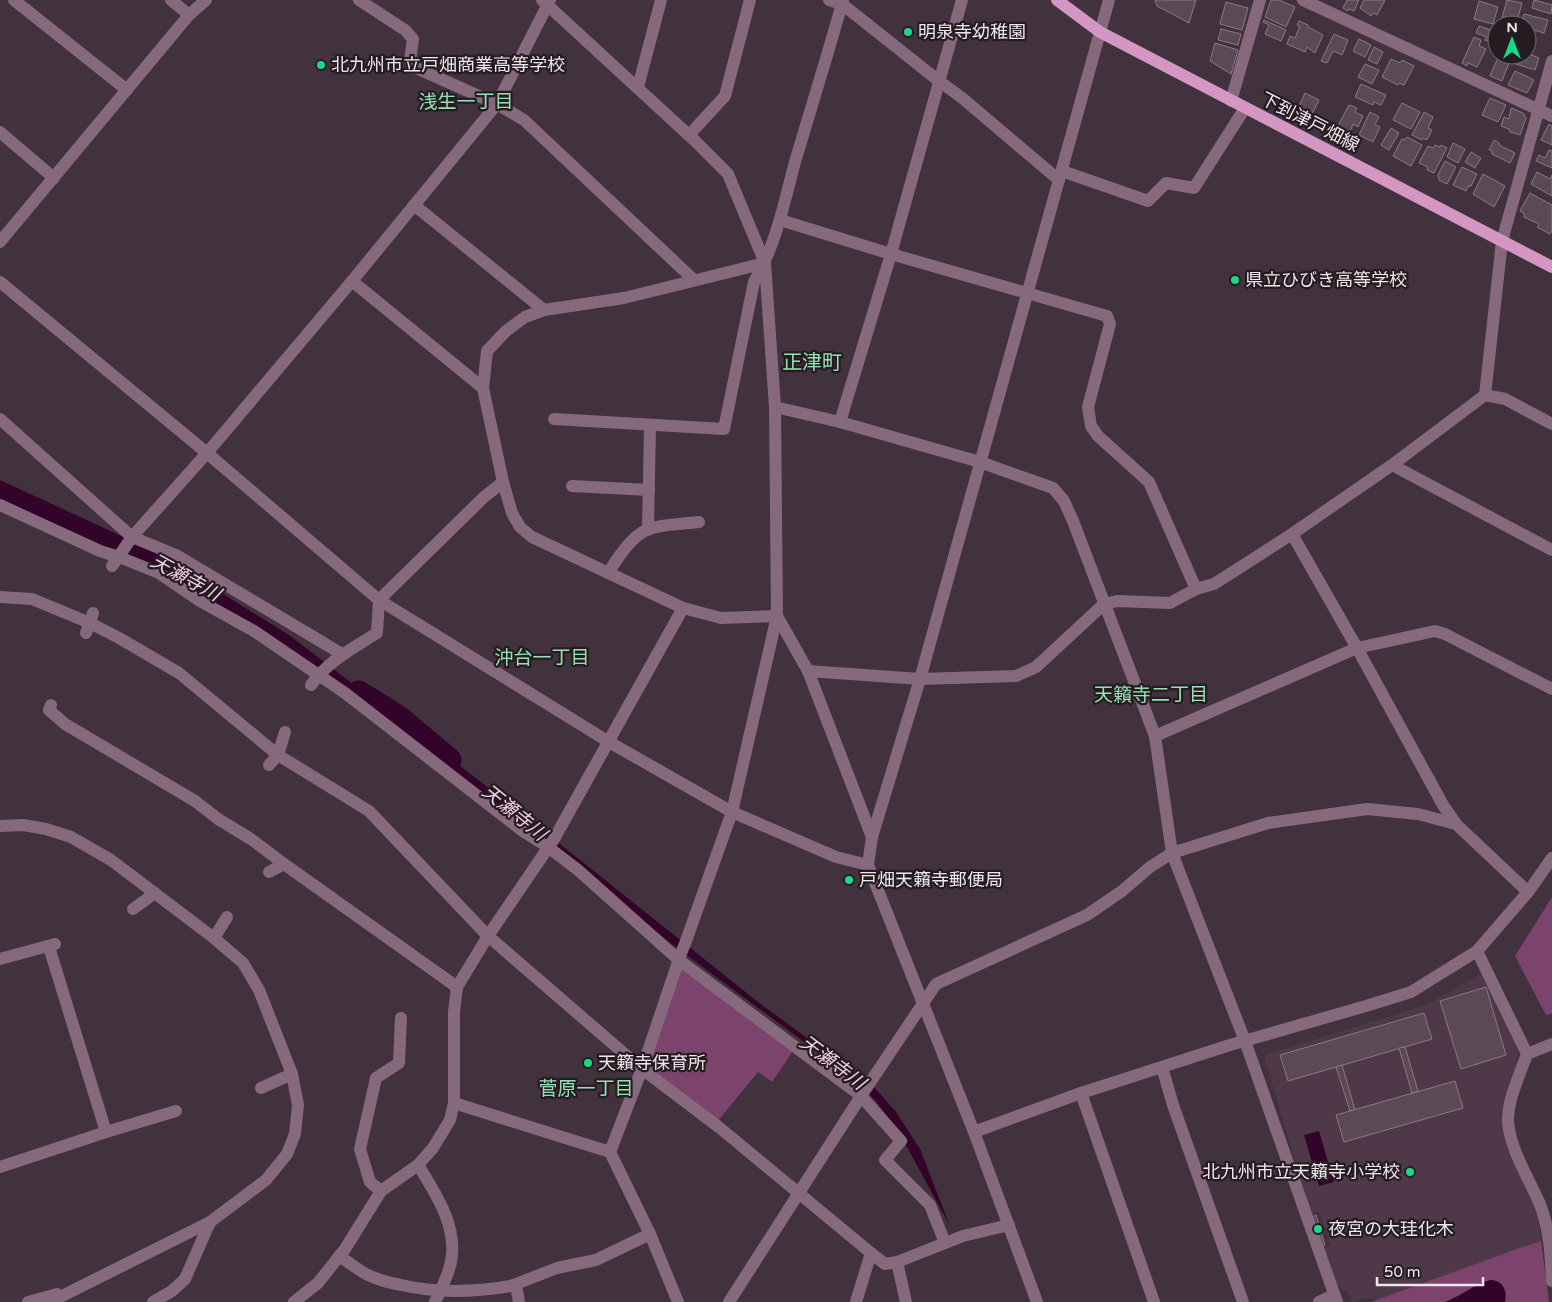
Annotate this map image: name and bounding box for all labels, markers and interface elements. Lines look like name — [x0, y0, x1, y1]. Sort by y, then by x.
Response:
north arrow — [1487, 15, 1537, 65]
text: N — [1506, 19, 1518, 36]
place label: 明泉寺幼稚園 — [918, 21, 1026, 43]
marker: 明泉寺幼稚園 — [902, 26, 914, 38]
place label: 北九州市立戸畑商業高等学校 — [331, 54, 565, 76]
marker: 北九州市立戸畑商業高等学校 — [315, 59, 327, 71]
street label: 下到津戸畑線 — [1257, 88, 1363, 156]
district label: 浅生一丁目 — [418, 91, 514, 113]
place label: 県立ひびき高等学校 — [1245, 269, 1407, 291]
marker: 県立ひびき高等学校 — [1229, 274, 1241, 286]
district label: 正津町 — [782, 351, 842, 375]
water label: 天瀬寺川 — [147, 550, 226, 607]
district label: 沖台一丁目 — [494, 647, 590, 669]
district label: 天籟寺二丁目 — [1094, 684, 1208, 706]
water label: 天瀬寺川 — [478, 780, 552, 846]
place label: 戸畑天籟寺郵便局 — [859, 869, 1003, 891]
marker: 戸畑天籟寺郵便局 — [843, 874, 855, 886]
water label: 天瀬寺川 — [795, 1031, 871, 1096]
place label: 天籟寺保育所 — [598, 1052, 706, 1074]
marker: 天籟寺保育所 — [582, 1057, 594, 1069]
district label: 菅原一丁目 — [538, 1078, 634, 1100]
place label: 北九州市立天籟寺小学校 — [1202, 1161, 1400, 1183]
marker: 北九州市立天籟寺小学校 — [1404, 1166, 1416, 1178]
place label: 夜宮の大珪化木 — [1328, 1218, 1454, 1240]
marker: 夜宮の大珪化木 — [1312, 1223, 1324, 1235]
scale bar — [1377, 1254, 1483, 1286]
text: 50 m — [1384, 1263, 1421, 1281]

